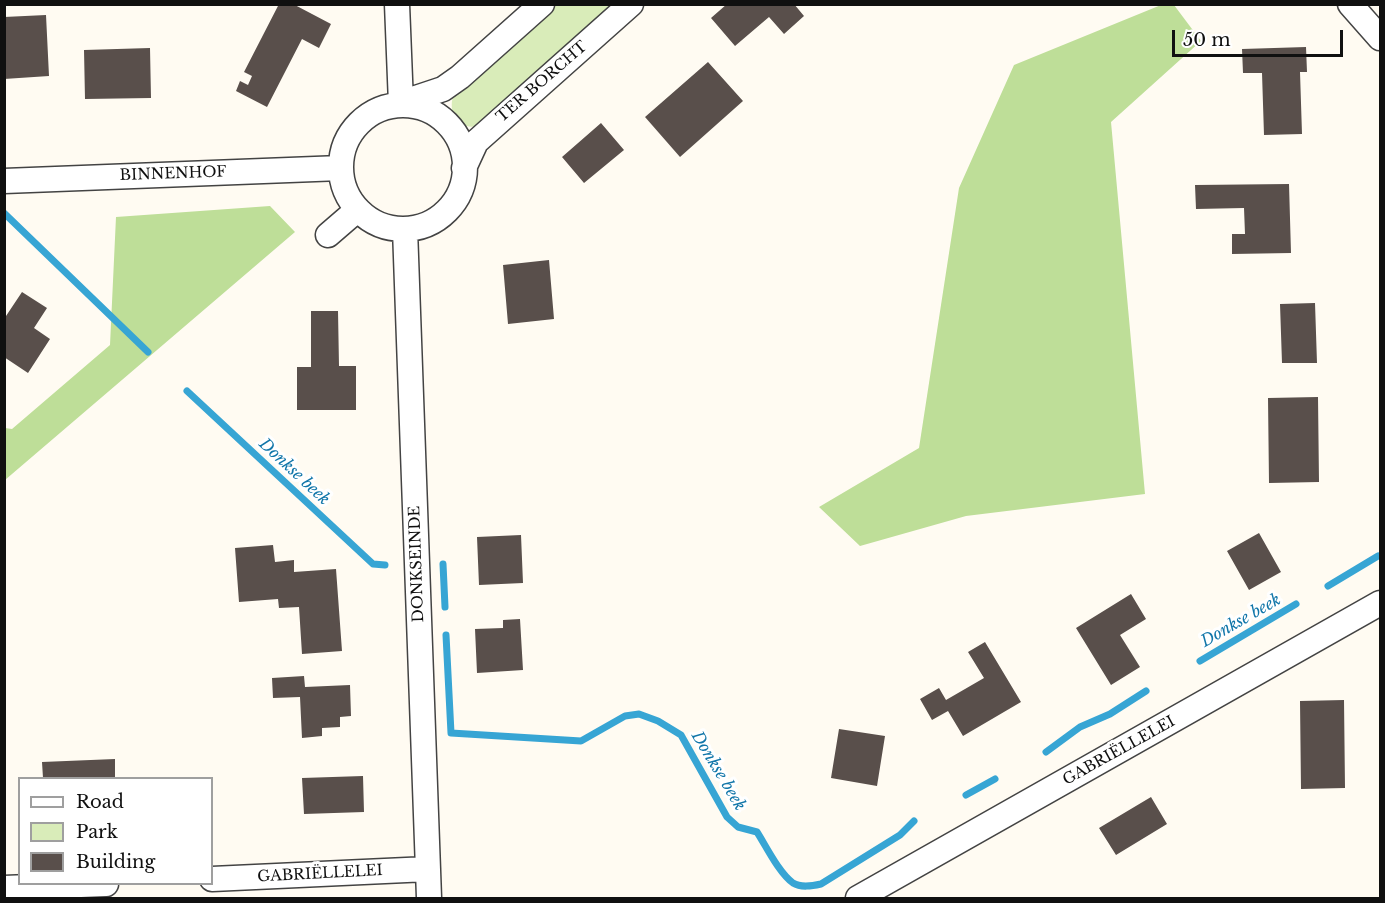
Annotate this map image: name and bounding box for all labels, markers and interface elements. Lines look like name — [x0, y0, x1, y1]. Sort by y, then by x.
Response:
scale bar — [1175, 18, 1346, 56]
text: 50 m — [1183, 29, 1231, 51]
street label: TER BORCHT — [493, 38, 591, 126]
street label: BINNENHOF — [119, 163, 227, 185]
water label: Donkse beek — [255, 435, 333, 509]
street label: DONKSEINDE — [406, 505, 428, 623]
water label: Donkse beek — [1198, 590, 1284, 652]
street label: GABRIËLLELEI — [1060, 713, 1178, 789]
water label: Donkse beek — [687, 728, 749, 814]
legend — [18, 777, 213, 885]
text: Road — [76, 791, 124, 813]
text: Park — [76, 821, 118, 843]
text: Building — [76, 851, 155, 873]
street label: GABRIËLLELEI — [257, 862, 383, 886]

